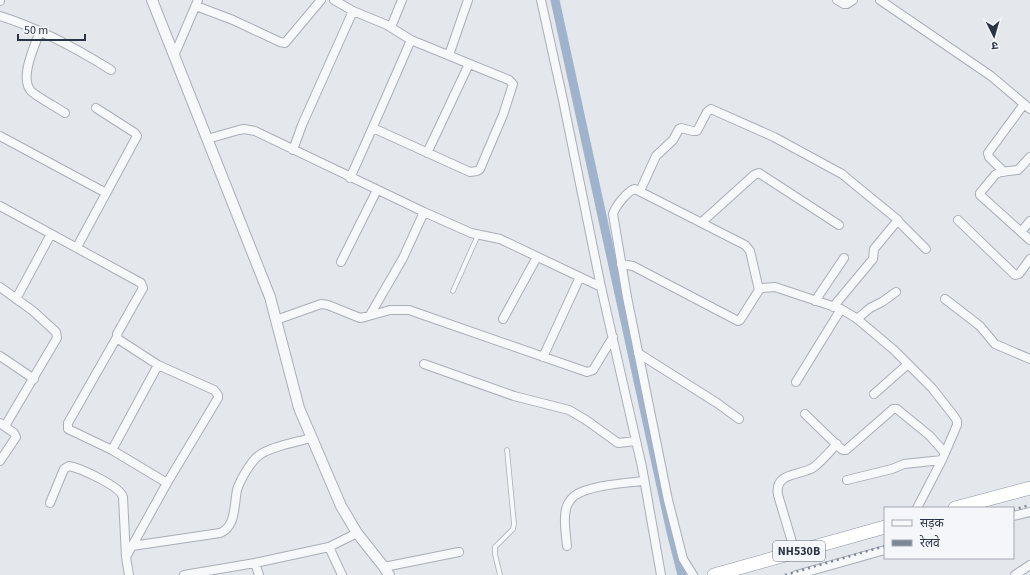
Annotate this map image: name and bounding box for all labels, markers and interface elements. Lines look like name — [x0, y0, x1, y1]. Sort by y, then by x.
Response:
scale bar — [18, 16, 85, 42]
north arrow — [974, 16, 1014, 56]
text: 50 m — [24, 22, 48, 39]
text: उ — [990, 38, 999, 53]
legend — [884, 507, 1014, 559]
text: सड़क — [920, 515, 945, 532]
text: रेलवे — [920, 535, 940, 552]
road number: NH530B — [773, 541, 825, 561]

